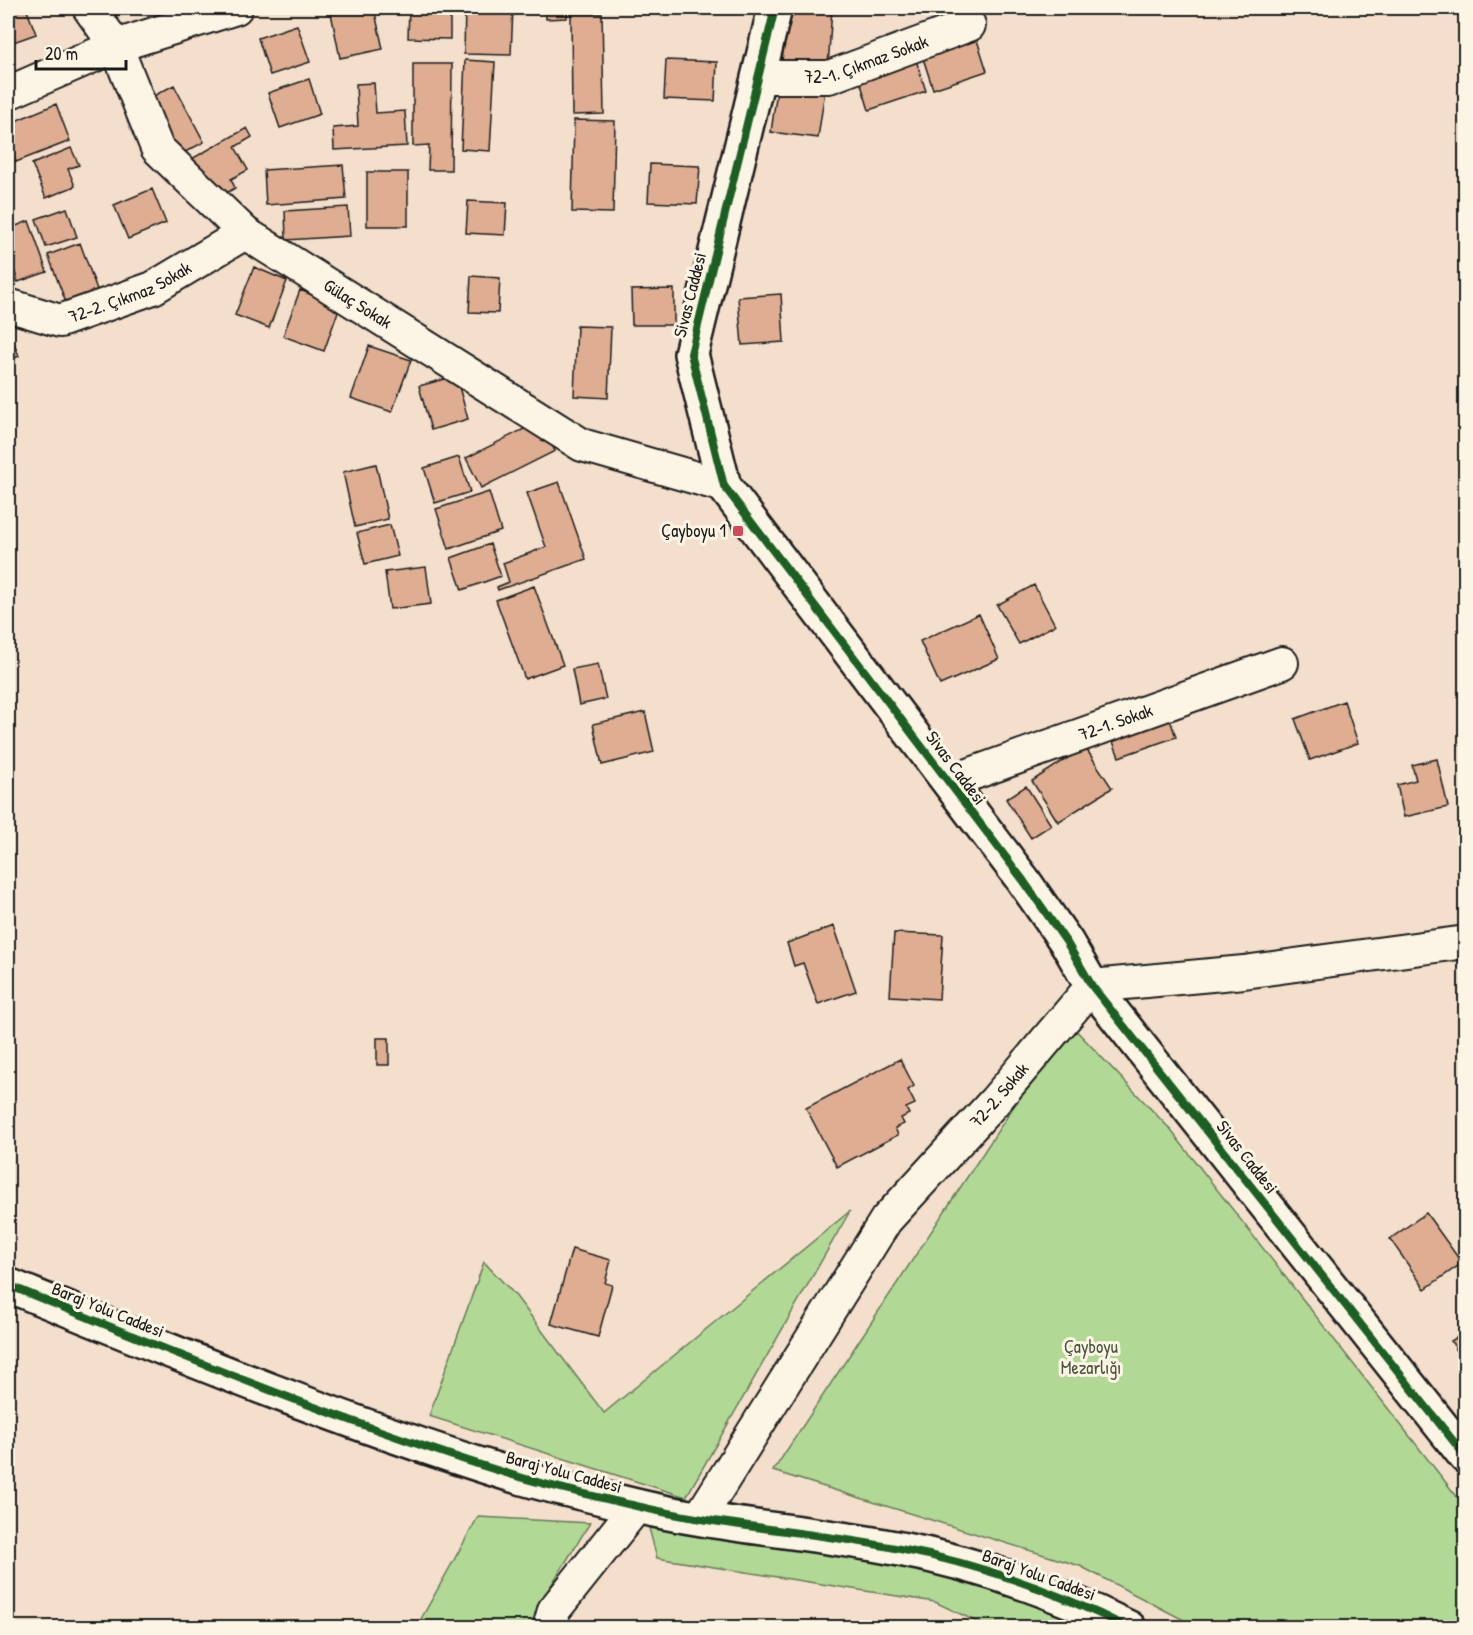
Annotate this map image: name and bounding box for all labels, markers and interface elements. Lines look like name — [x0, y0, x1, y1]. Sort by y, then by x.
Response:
street label: 72-1. Çıkmaz Sokak — [804, 28, 932, 89]
scale bar — [36, 33, 126, 71]
text: 20 m — [45, 41, 78, 66]
street label: Sivas Caddesi — [667, 250, 712, 340]
street label: 72-2. Çıkmaz Sokak — [65, 255, 196, 329]
street label: Gülaç Sokak — [319, 273, 397, 335]
place label: Çayboyu 1 — [661, 518, 726, 543]
marker: Çayboyu 1 — [731, 524, 745, 538]
street label: 72-1. Sokak — [1075, 697, 1156, 747]
street label: Sivas Caddesi — [920, 726, 992, 810]
street label: 72-2. Sokak — [964, 1057, 1034, 1133]
street label: Sivas Caddesi — [1211, 1115, 1284, 1199]
street label: Baraj Yolu Caddesi — [48, 1276, 168, 1343]
park label: Çayboyu Mezarlığı — [1061, 1334, 1121, 1380]
street label: Baraj Yolu Caddesi — [503, 1444, 625, 1499]
street label: Baraj Yolu Caddesi — [979, 1542, 1099, 1607]

